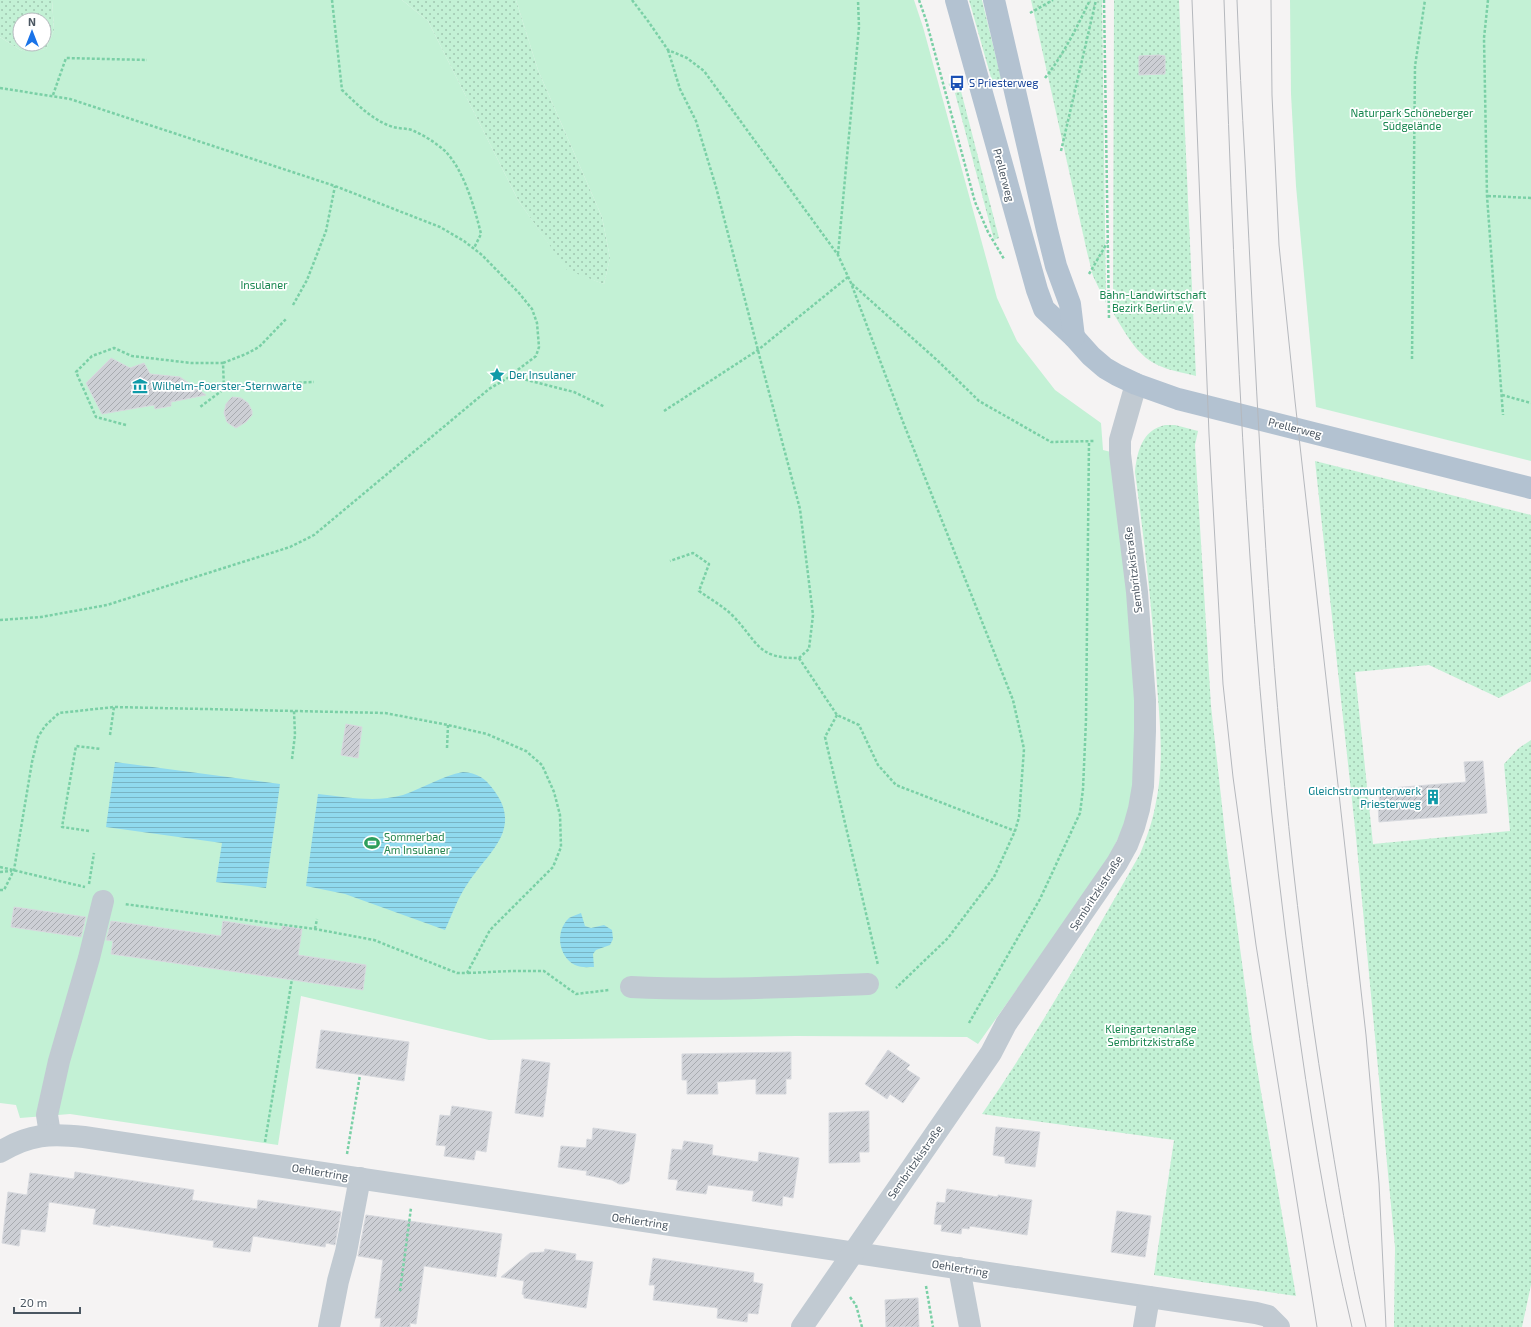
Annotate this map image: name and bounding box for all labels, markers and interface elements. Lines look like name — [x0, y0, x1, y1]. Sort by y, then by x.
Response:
north arrow — [12, 12, 52, 52]
text: N — [28, 15, 36, 28]
bus stop icon: S Priesterweg — [948, 74, 966, 92]
place label: S Priesterweg — [969, 76, 1038, 89]
park label: Naturpark Schöneberger Südgelände — [1351, 106, 1474, 132]
street label: Prellerweg — [991, 147, 1018, 203]
park label: Insulaner — [240, 278, 288, 291]
park label: Bahn-Landwirtschaft Bezirk Berlin e.V. — [1099, 288, 1207, 314]
place icon: Der Insulaner — [488, 366, 506, 384]
place label: Der Insulaner — [509, 368, 577, 381]
museum icon: Wilhelm-Foerster-Sternwarte — [131, 377, 149, 395]
place label: Wilhelm-Foerster-Sternwarte — [152, 379, 302, 392]
street label: Prellerweg — [1267, 415, 1323, 440]
street label: Sembritzkistraße — [1121, 526, 1144, 614]
place label: Gleichstromunterwerk Priesterweg — [1308, 784, 1421, 810]
building icon: Gleichstromunterwerk Priesterweg — [1424, 788, 1442, 806]
place label: Sommerbad Am Insulaner — [384, 830, 451, 856]
sports icon: Sommerbad Am Insulaner — [363, 834, 381, 852]
street label: Sembritzkistraße — [1066, 853, 1125, 933]
park label: Kleingartenanlage Sembritzkistraße — [1105, 1022, 1197, 1048]
street label: Sembritzkistraße — [884, 1122, 945, 1201]
street label: Oehlertring — [291, 1161, 349, 1182]
street label: Oehlertring — [611, 1210, 669, 1231]
street label: Oehlertring — [931, 1257, 989, 1278]
scale bar — [14, 1289, 80, 1315]
text: 20 m — [20, 1295, 47, 1309]

